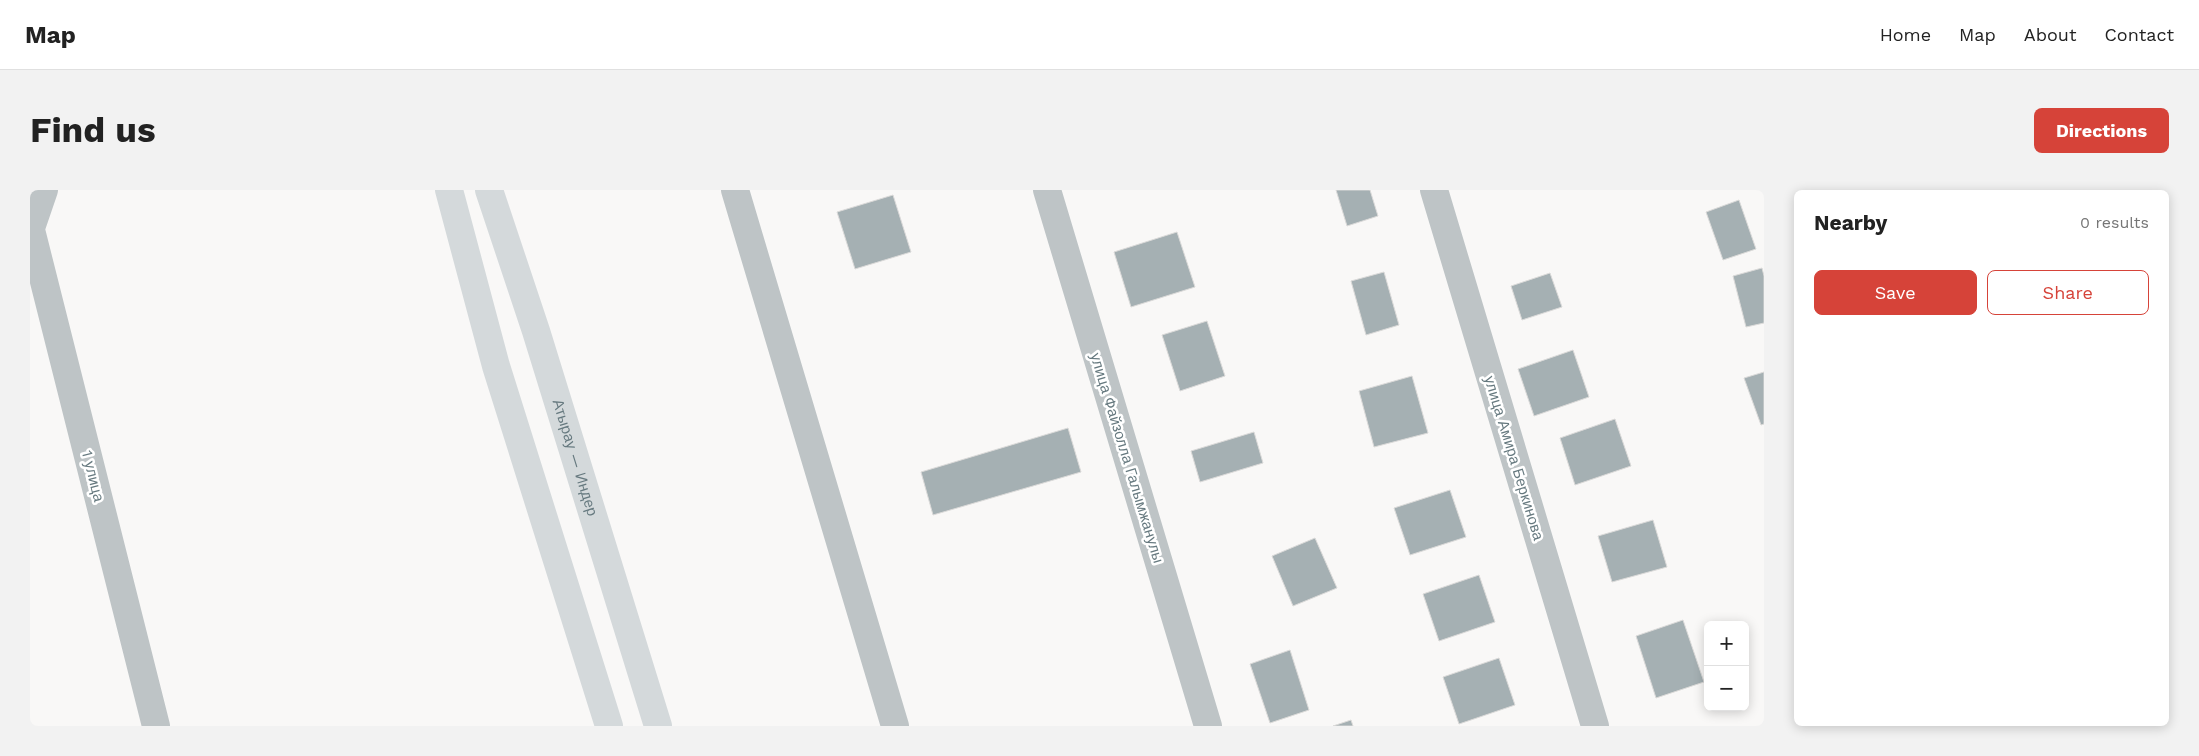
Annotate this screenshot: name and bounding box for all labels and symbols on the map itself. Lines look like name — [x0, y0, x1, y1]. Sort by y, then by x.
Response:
street label: улица Файзолла Галымжанулы — [1086, 351, 1168, 565]
street label: улица Амира Беркинова — [1480, 374, 1548, 543]
street label: Атырау — Индер — [549, 397, 602, 518]
street label: 1 улица — [78, 448, 108, 504]

